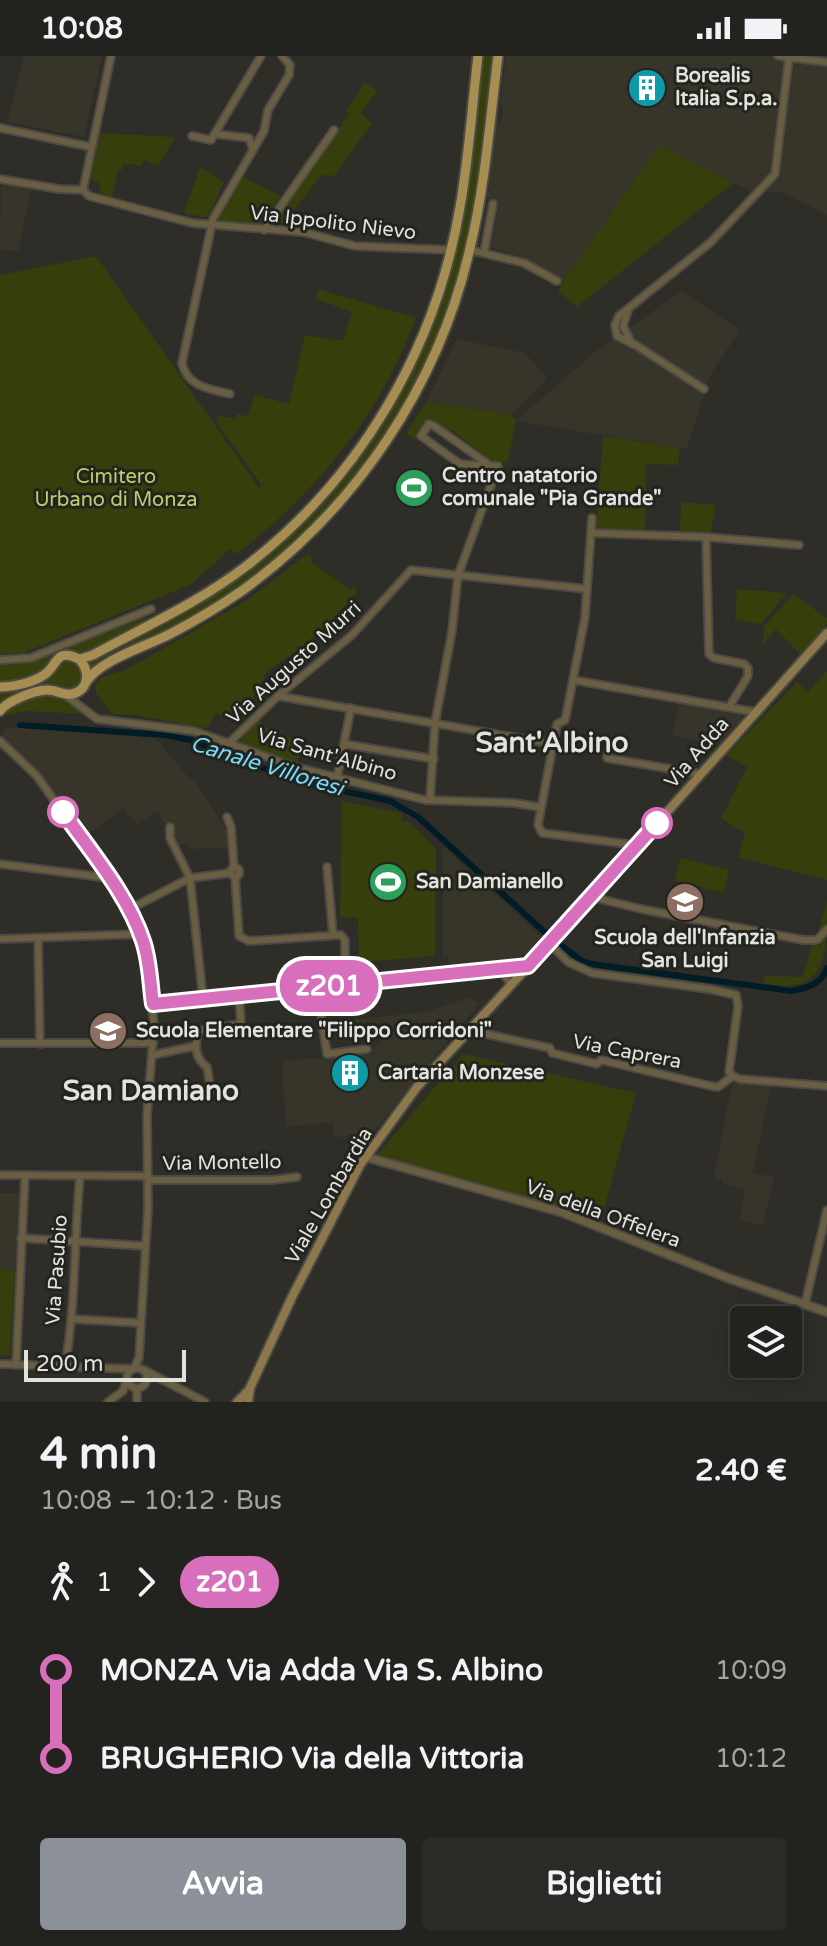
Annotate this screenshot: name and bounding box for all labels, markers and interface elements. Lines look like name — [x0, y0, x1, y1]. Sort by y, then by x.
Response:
text: 10:08 — [40, 10, 123, 47]
place label: Borealis Italia S.p.a. — [675, 64, 777, 111]
building icon: Borealis Italia S.p.a. — [626, 67, 668, 109]
street label: Via Ippolito Nievo — [248, 201, 418, 245]
place label: Centro natatorio comunale "Pia Grande" — [442, 464, 661, 511]
park label: Cimitero Urbano di Monza — [34, 465, 198, 512]
sports icon: Centro natatorio comunale "Pia Grande" — [393, 467, 435, 509]
street label: Via Augusto Murri — [222, 596, 366, 730]
street label: Via Adda — [660, 713, 734, 793]
street label: Via Sant'Albino — [254, 724, 400, 786]
district label: Sant'Albino — [475, 726, 629, 760]
water label: Canale Villoresi — [187, 730, 349, 802]
unlabelled marker — [48, 797, 78, 827]
unlabelled marker — [642, 808, 672, 838]
sports icon: San Damianello — [367, 861, 409, 903]
place label: San Damianello — [416, 870, 563, 894]
school or university icon: Scuola dell'Infanzia San Luigi — [664, 881, 706, 923]
place label: Scuola dell'Infanzia San Luigi — [594, 926, 776, 973]
line badge: z201 — [273, 960, 385, 1012]
text: z201 — [296, 969, 362, 1003]
school or university icon: Scuola Elementare "Filippo Corridoni" — [87, 1010, 129, 1052]
place label: Scuola Elementare "Filippo Corridoni" — [136, 1019, 492, 1043]
street label: Via Caprera — [570, 1030, 684, 1074]
building icon: Cartaria Monzese — [329, 1052, 371, 1094]
place label: Cartaria Monzese — [378, 1061, 544, 1085]
district label: San Damiano — [63, 1074, 239, 1108]
street label: Viale Lombardia — [280, 1124, 378, 1268]
street label: Via Montello — [162, 1150, 282, 1176]
street label: Via della Offelera — [522, 1175, 684, 1253]
street label: Via Pasubio — [41, 1214, 73, 1326]
map controls — [730, 1306, 802, 1378]
button: layers — [730, 1306, 802, 1378]
scale bar — [24, 1346, 186, 1382]
text: 200 m — [36, 1351, 103, 1377]
text: 4 min — [40, 1428, 157, 1481]
text: 2.40 € — [695, 1452, 787, 1489]
text: 10:08 – 10:12 · Bus — [40, 1485, 282, 1516]
icon: walk — [40, 1560, 84, 1604]
icon: forward — [124, 1560, 168, 1604]
text: z201 — [196, 1565, 263, 1599]
text: 1 — [96, 1567, 112, 1598]
text: MONZA Via Adda Via S. Albino — [100, 1652, 543, 1689]
text: 10:09 — [715, 1655, 787, 1686]
text: BRUGHERIO Via della Vittoria — [100, 1740, 524, 1777]
text: 10:12 — [715, 1743, 787, 1774]
button: Avvia — [40, 1838, 406, 1930]
button: Biglietti — [422, 1838, 787, 1930]

